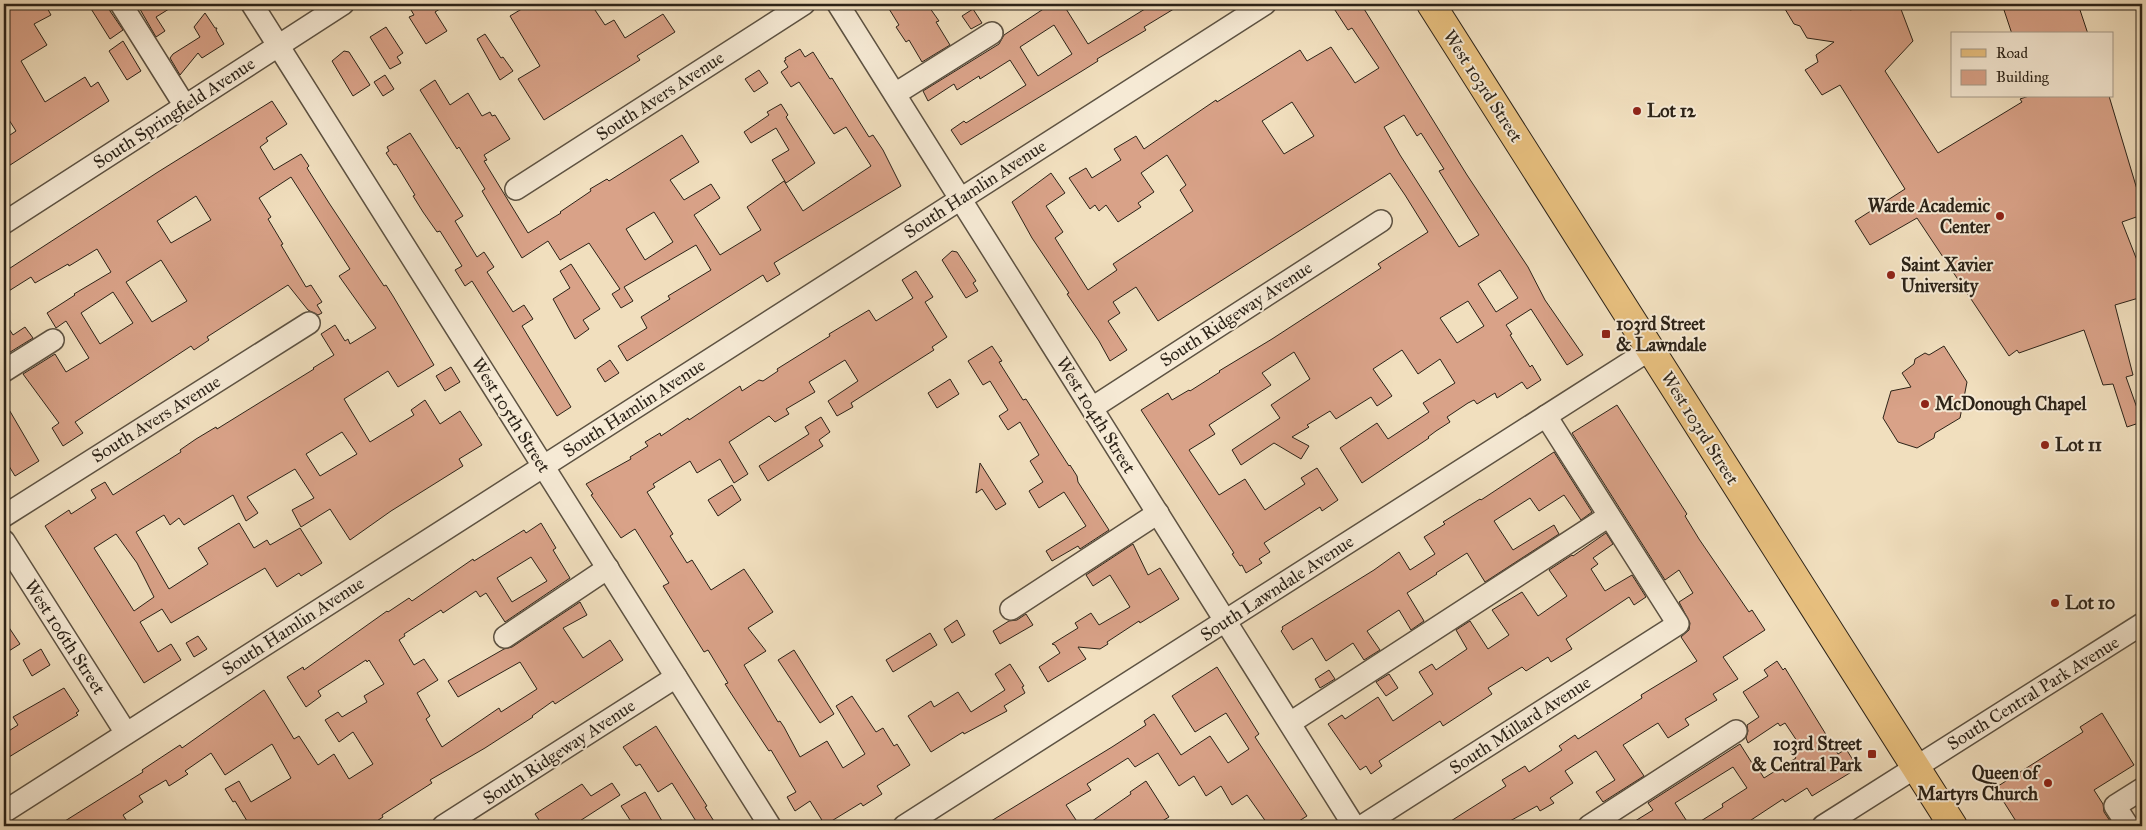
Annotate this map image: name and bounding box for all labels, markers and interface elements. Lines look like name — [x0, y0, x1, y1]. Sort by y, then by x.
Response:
street label: West 103rd Street — [1438, 26, 1528, 147]
legend — [1951, 32, 2114, 98]
text: Road — [1996, 44, 2028, 62]
street label: South Avers Avenue — [592, 46, 728, 146]
street label: South Springfield Avenue — [89, 53, 259, 174]
text: Building — [1996, 68, 2050, 86]
place label: Lot 12 — [1647, 100, 1697, 122]
marker: Lot 12 — [1631, 105, 1643, 117]
street label: South Hamlin Avenue — [900, 135, 1050, 243]
place label: Warde Academic Center — [1868, 195, 1991, 238]
marker: Warde Academic Center — [1994, 210, 2006, 222]
place label: Saint Xavier University — [1901, 254, 1994, 298]
street label: South Ridgeway Avenue — [1156, 256, 1317, 372]
marker: Saint Xavier University — [1885, 269, 1897, 281]
place label: 103rd Street & Lawndale — [1616, 313, 1707, 356]
marker: 103rd Street & Lawndale — [1600, 328, 1612, 340]
street label: West 105th Street — [467, 353, 556, 477]
street label: West 104th Street — [1051, 353, 1141, 478]
street label: South Hamlin Avenue — [559, 354, 709, 462]
street label: West 103rd Street — [1656, 367, 1744, 489]
street label: South Avers Avenue — [87, 370, 225, 468]
place label: McDonough Chapel — [1935, 393, 2087, 416]
marker: McDonough Chapel — [1919, 398, 1931, 410]
place label: Lot 11 — [2055, 434, 2102, 456]
marker: Lot 11 — [2039, 439, 2051, 451]
street label: South Lawndale Avenue — [1196, 530, 1358, 646]
street label: South Hamlin Avenue — [218, 572, 368, 680]
street label: West 106th Street — [20, 575, 111, 699]
place label: Lot 10 — [2065, 592, 2115, 614]
marker: Lot 10 — [2049, 597, 2061, 609]
street label: South Central Park Avenue — [1943, 631, 2123, 755]
street label: South Millard Avenue — [1445, 671, 1595, 779]
street label: South Ridgeway Avenue — [479, 694, 640, 810]
place label: 103rd Street & Central Park — [1751, 733, 1863, 776]
marker: 103rd Street & Central Park — [1866, 748, 1878, 760]
place label: Queen of Martyrs Church — [1917, 762, 2041, 806]
marker: Queen of Martyrs Church — [2042, 777, 2054, 789]

